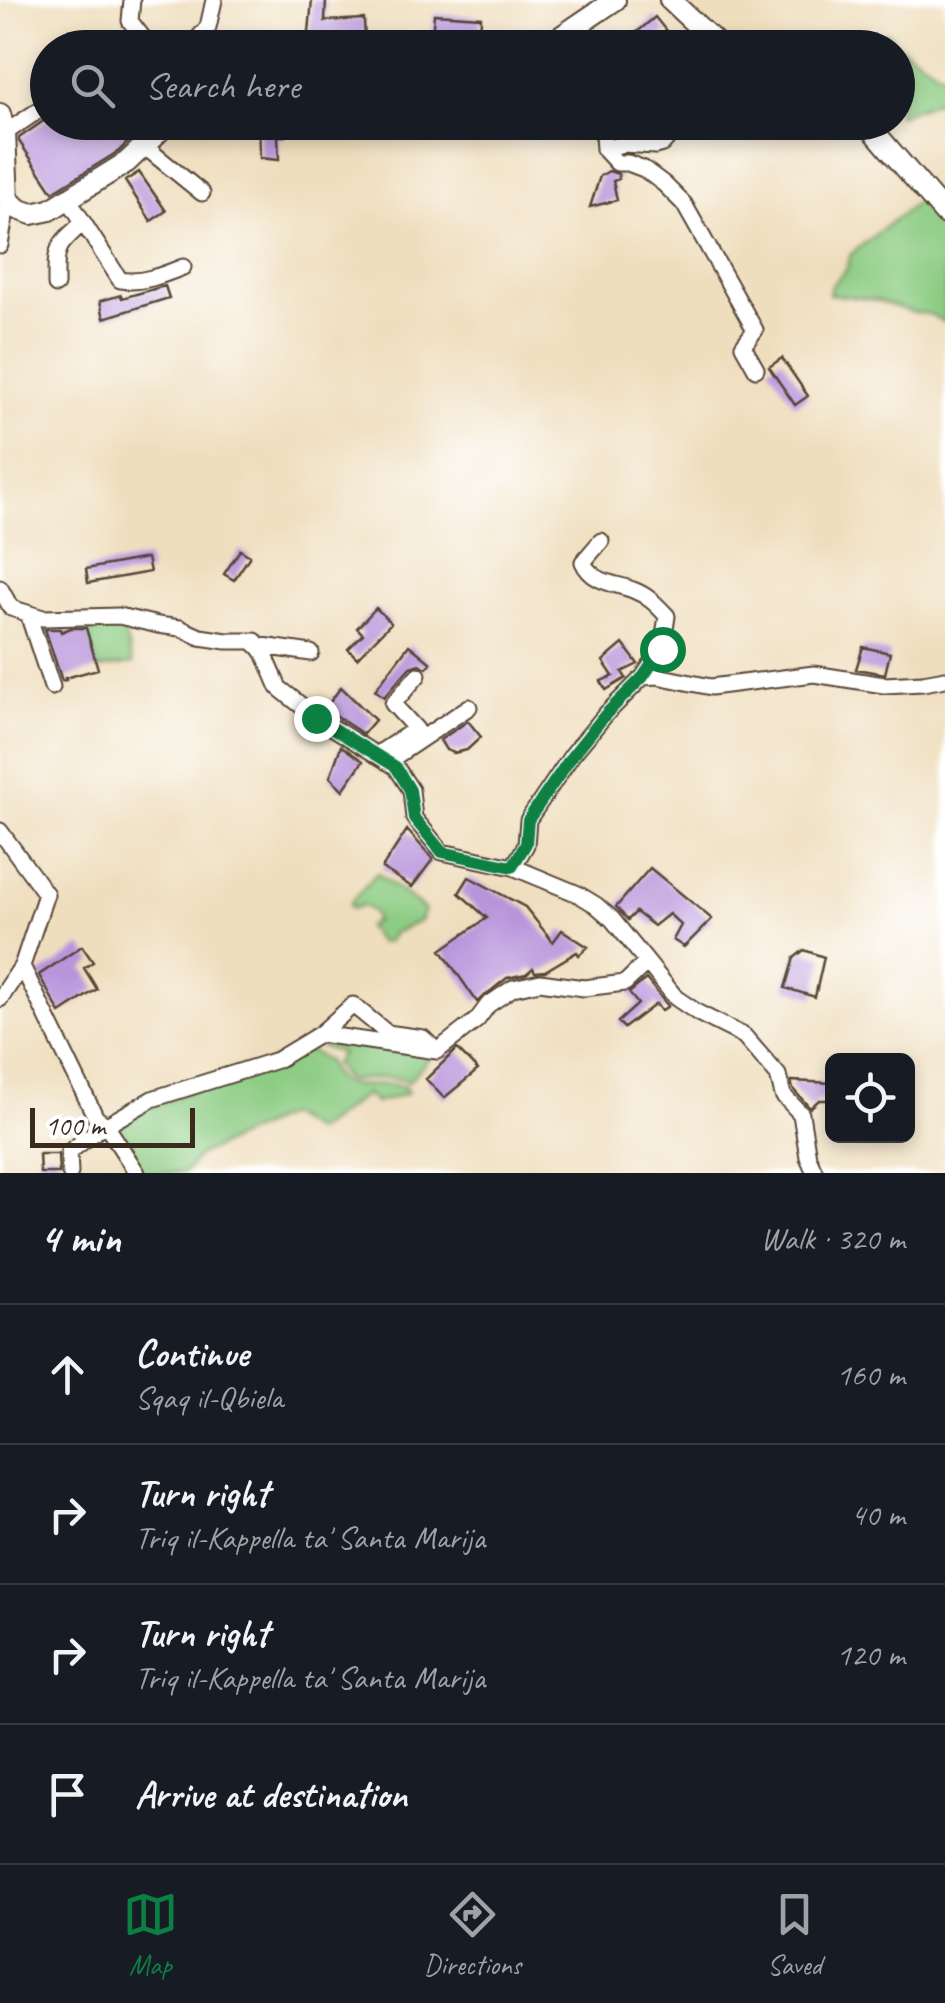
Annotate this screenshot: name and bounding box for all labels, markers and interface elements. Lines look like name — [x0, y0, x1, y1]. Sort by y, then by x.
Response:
search box — [30, 30, 915, 140]
icon: search — [65, 58, 120, 113]
text: Search here — [145, 62, 300, 109]
route start — [640, 627, 686, 673]
route end — [294, 696, 340, 742]
map controls — [825, 1053, 915, 1143]
button: locate — [825, 1053, 915, 1143]
scale bar — [30, 1103, 195, 1148]
text: 100 m — [45, 1108, 105, 1143]
text: 4 min — [40, 1212, 120, 1265]
text: Walk · 320 m — [761, 1218, 905, 1259]
text: Continue — [135, 1330, 249, 1377]
icon: ahead — [40, 1347, 95, 1402]
text: 160 m — [836, 1354, 905, 1395]
text: Sqaq il-Qbiela — [135, 1377, 283, 1418]
text: Turn right — [135, 1470, 269, 1517]
icon: right — [40, 1487, 95, 1542]
text: 40 m — [851, 1494, 905, 1535]
text: Triq il-Kappella ta' Santa Marija — [135, 1517, 485, 1558]
text: Turn right — [135, 1610, 269, 1657]
icon: right — [40, 1627, 95, 1682]
text: 120 m — [836, 1634, 905, 1675]
text: Triq il-Kappella ta' Santa Marija — [135, 1657, 485, 1698]
icon: arrive — [40, 1767, 95, 1822]
text: Arrive at destination — [135, 1771, 407, 1818]
tab: Map — [123, 1887, 178, 1982]
tab: Directions — [424, 1887, 521, 1982]
tab: Saved — [767, 1887, 822, 1982]

